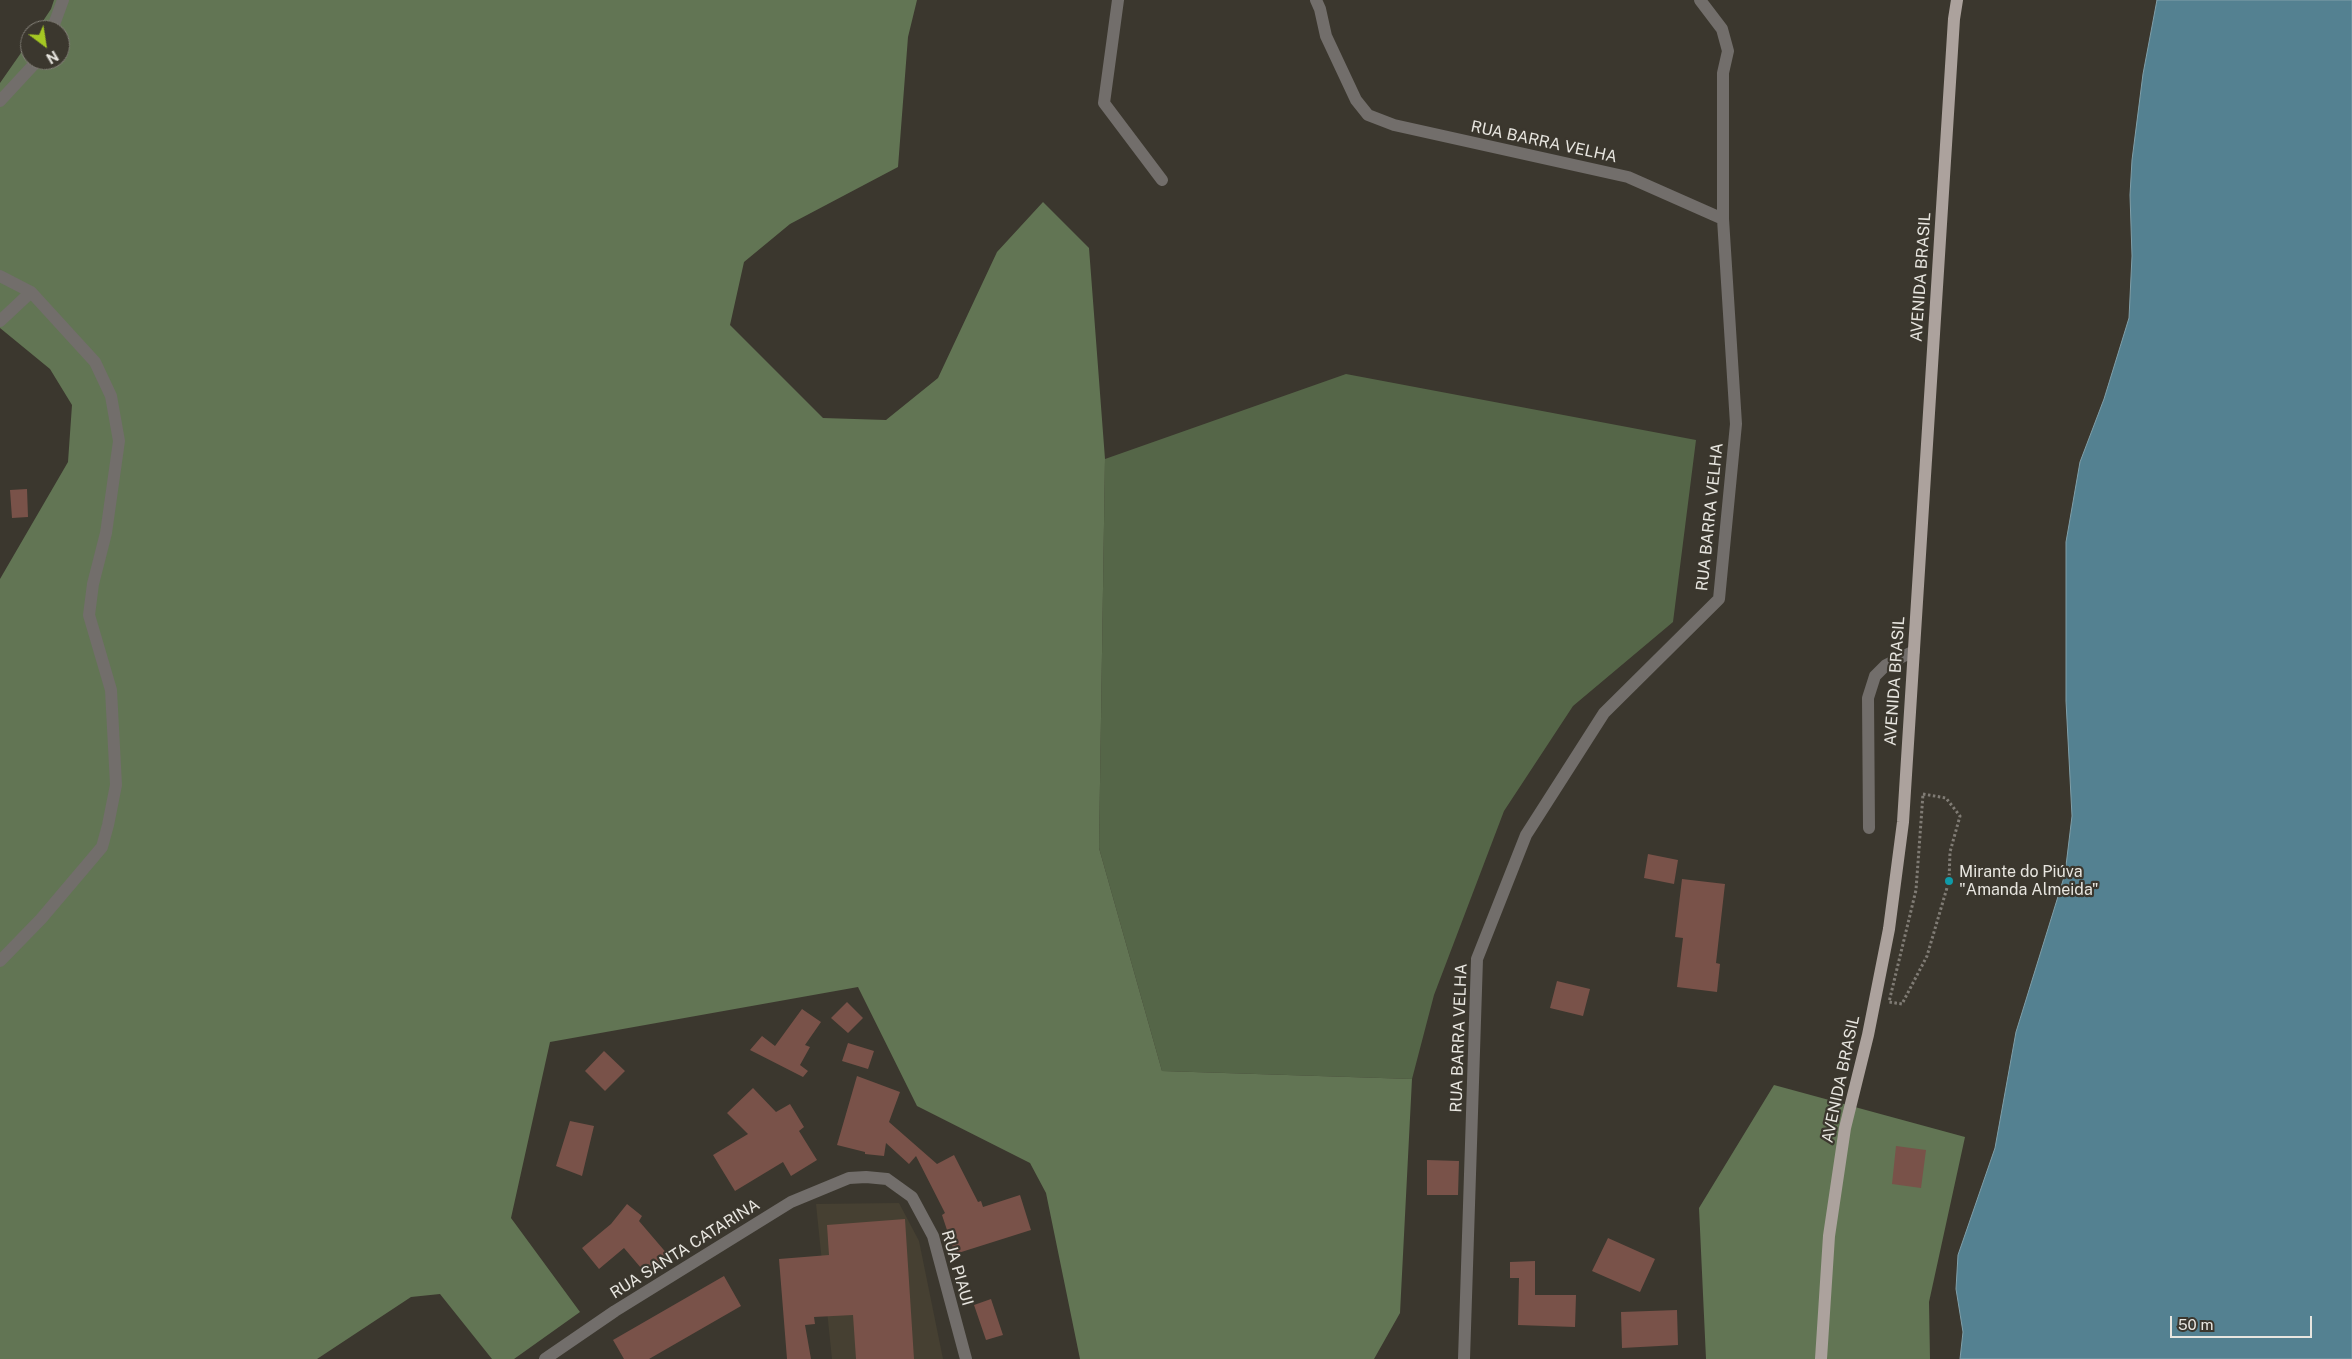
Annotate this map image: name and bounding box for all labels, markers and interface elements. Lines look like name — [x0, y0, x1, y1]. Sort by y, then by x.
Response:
north arrow — [20, 20, 70, 70]
text: N — [43, 47, 61, 67]
street label: RUA BARRA VELHA — [1469, 117, 1619, 167]
street label: AVENIDA BRASIL — [1907, 211, 1935, 343]
street label: RUA BARRA VELHA — [1693, 442, 1727, 592]
street label: AVENIDA BRASIL — [1881, 615, 1909, 747]
place label: Mirante do Piúva "Amanda Almeida" — [1959, 862, 2099, 900]
marker: Mirante do Piúva "Amanda Almeida" — [1943, 875, 1955, 887]
street label: RUA BARRA VELHA — [1447, 963, 1471, 1113]
street label: AVENIDA BRASIL — [1818, 1013, 1864, 1145]
street label: RUA SANTA CATARINA — [607, 1195, 763, 1303]
street label: RUA PIAUI — [937, 1228, 977, 1308]
scale bar — [2172, 1306, 2314, 1338]
text: 50 m — [2178, 1316, 2213, 1333]

